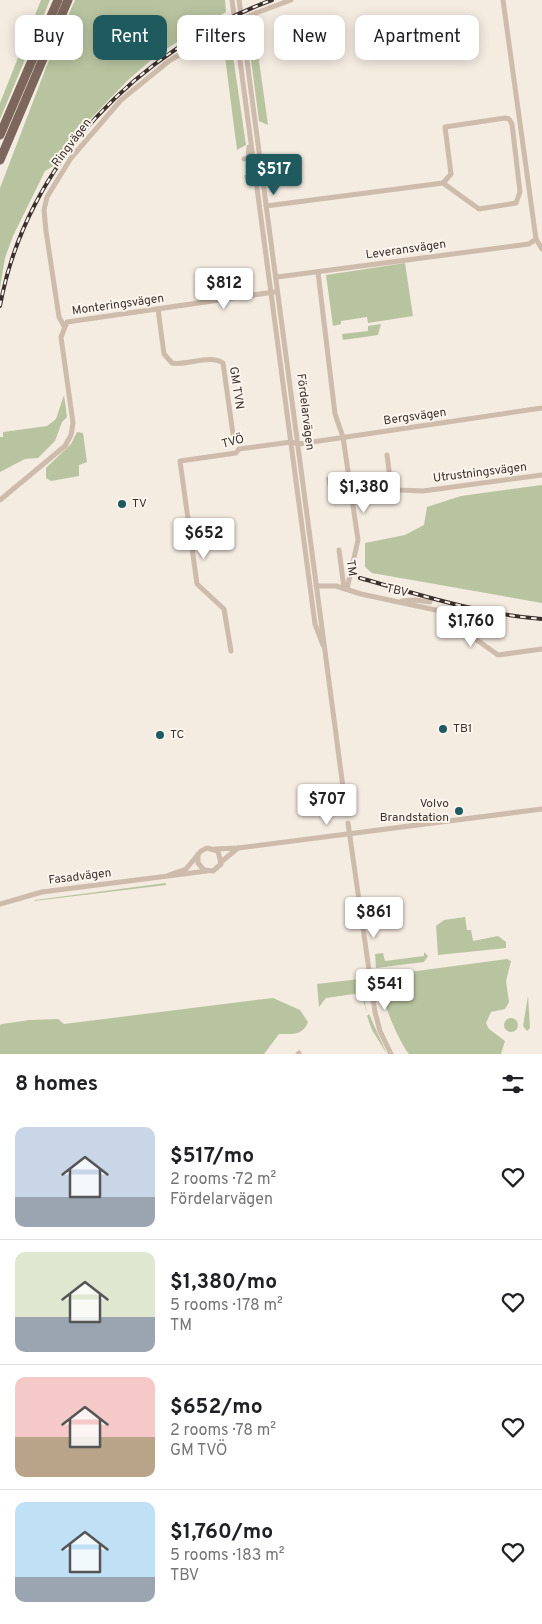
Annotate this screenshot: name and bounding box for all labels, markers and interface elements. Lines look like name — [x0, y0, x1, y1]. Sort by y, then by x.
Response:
chip: Buy — [15, 15, 83, 60]
chip: Rent — [93, 15, 167, 60]
chip: Filters — [177, 15, 264, 60]
chip: New — [274, 15, 345, 60]
chip: Apartment — [355, 15, 479, 60]
street label: Ringvägen — [48, 115, 96, 171]
pin: $517 — [244, 154, 304, 196]
text: $517 — [257, 160, 291, 180]
street label: Leveransvägen — [365, 236, 447, 264]
pin: $812 — [194, 268, 254, 310]
text: $812 — [206, 274, 242, 294]
street label: Monteringsvägen — [71, 291, 165, 319]
street label: GM TVN — [225, 365, 247, 411]
street label: Fördelarvägen — [292, 373, 318, 451]
street label: Bergsvägen — [383, 405, 447, 429]
street label: TVÖ — [220, 431, 246, 453]
street label: Utrustningsvägen — [432, 459, 528, 487]
pin: $1,380 — [323, 472, 405, 514]
text: $1,380 — [339, 478, 389, 498]
place label: TV — [132, 496, 147, 512]
marker: TV — [116, 498, 128, 510]
pin: $652 — [174, 518, 234, 560]
text: $652 — [184, 524, 224, 544]
street label: TM — [342, 559, 360, 577]
street label: TBV — [385, 581, 410, 601]
pin: $1,760 — [430, 606, 512, 648]
text: $1,760 — [447, 612, 495, 632]
place label: TB1 — [453, 721, 472, 737]
marker: TB1 — [437, 723, 449, 735]
place label: TC — [170, 727, 185, 743]
marker: TC — [154, 729, 166, 741]
pin: $707 — [297, 784, 357, 826]
text: $707 — [308, 790, 346, 810]
place label: Volvo Brandstation — [380, 796, 449, 826]
marker: Volvo Brandstation — [453, 805, 465, 817]
street label: Fasadvägen — [48, 865, 112, 889]
pin: $861 — [344, 896, 404, 939]
text: $861 — [356, 903, 392, 923]
pin: $541 — [355, 968, 415, 1011]
text: $541 — [367, 975, 403, 995]
icon: filters — [499, 1070, 527, 1098]
text: 8 homes — [15, 1071, 98, 1098]
text: $517/mo — [170, 1143, 254, 1170]
icon: home — [55, 1147, 115, 1207]
icon: heart — [499, 1163, 527, 1191]
text: 2 rooms · 72 m² — [170, 1170, 276, 1190]
text: Fördelarvägen — [170, 1190, 273, 1210]
text: $1,380/mo — [170, 1269, 277, 1296]
icon: home — [55, 1272, 115, 1332]
icon: heart — [499, 1288, 527, 1316]
text: 5 rooms · 178 m² — [170, 1296, 283, 1316]
text: TM — [170, 1316, 192, 1336]
text: $652/mo — [170, 1394, 263, 1421]
icon: home — [55, 1397, 115, 1457]
icon: heart — [499, 1413, 527, 1441]
text: 2 rooms · 78 m² — [170, 1421, 276, 1441]
text: GM TVÖ — [170, 1441, 227, 1461]
text: $1,760/mo — [170, 1519, 273, 1546]
icon: home — [55, 1522, 115, 1582]
icon: heart — [499, 1538, 527, 1566]
text: 5 rooms · 183 m² — [170, 1546, 285, 1566]
text: TBV — [170, 1566, 199, 1586]

